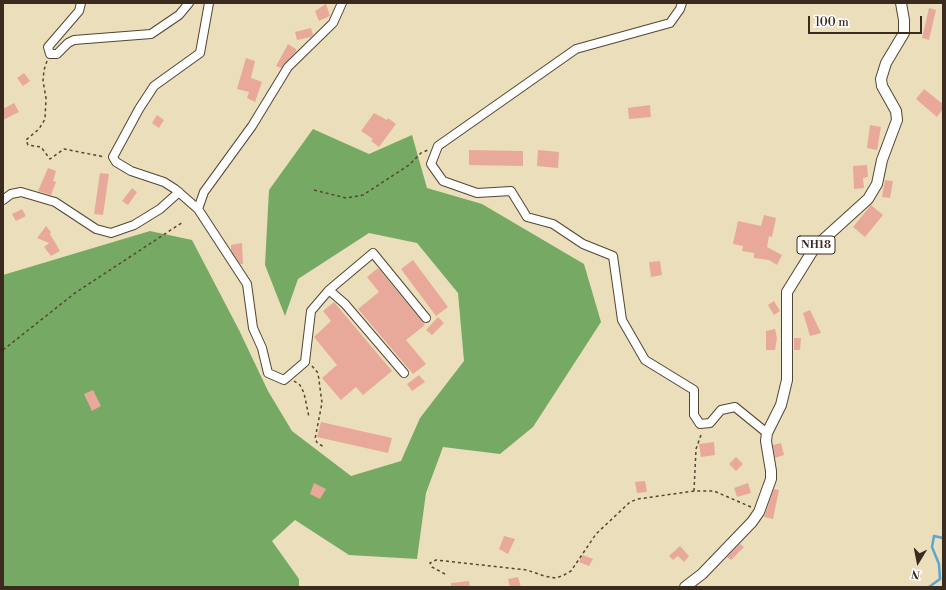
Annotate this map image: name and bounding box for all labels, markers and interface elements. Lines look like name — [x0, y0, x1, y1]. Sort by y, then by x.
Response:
scale bar — [810, 8, 924, 34]
text: 100 m — [815, 15, 849, 30]
road number: NH18 — [797, 236, 835, 254]
north arrow — [898, 542, 938, 582]
text: N — [910, 566, 921, 581]

